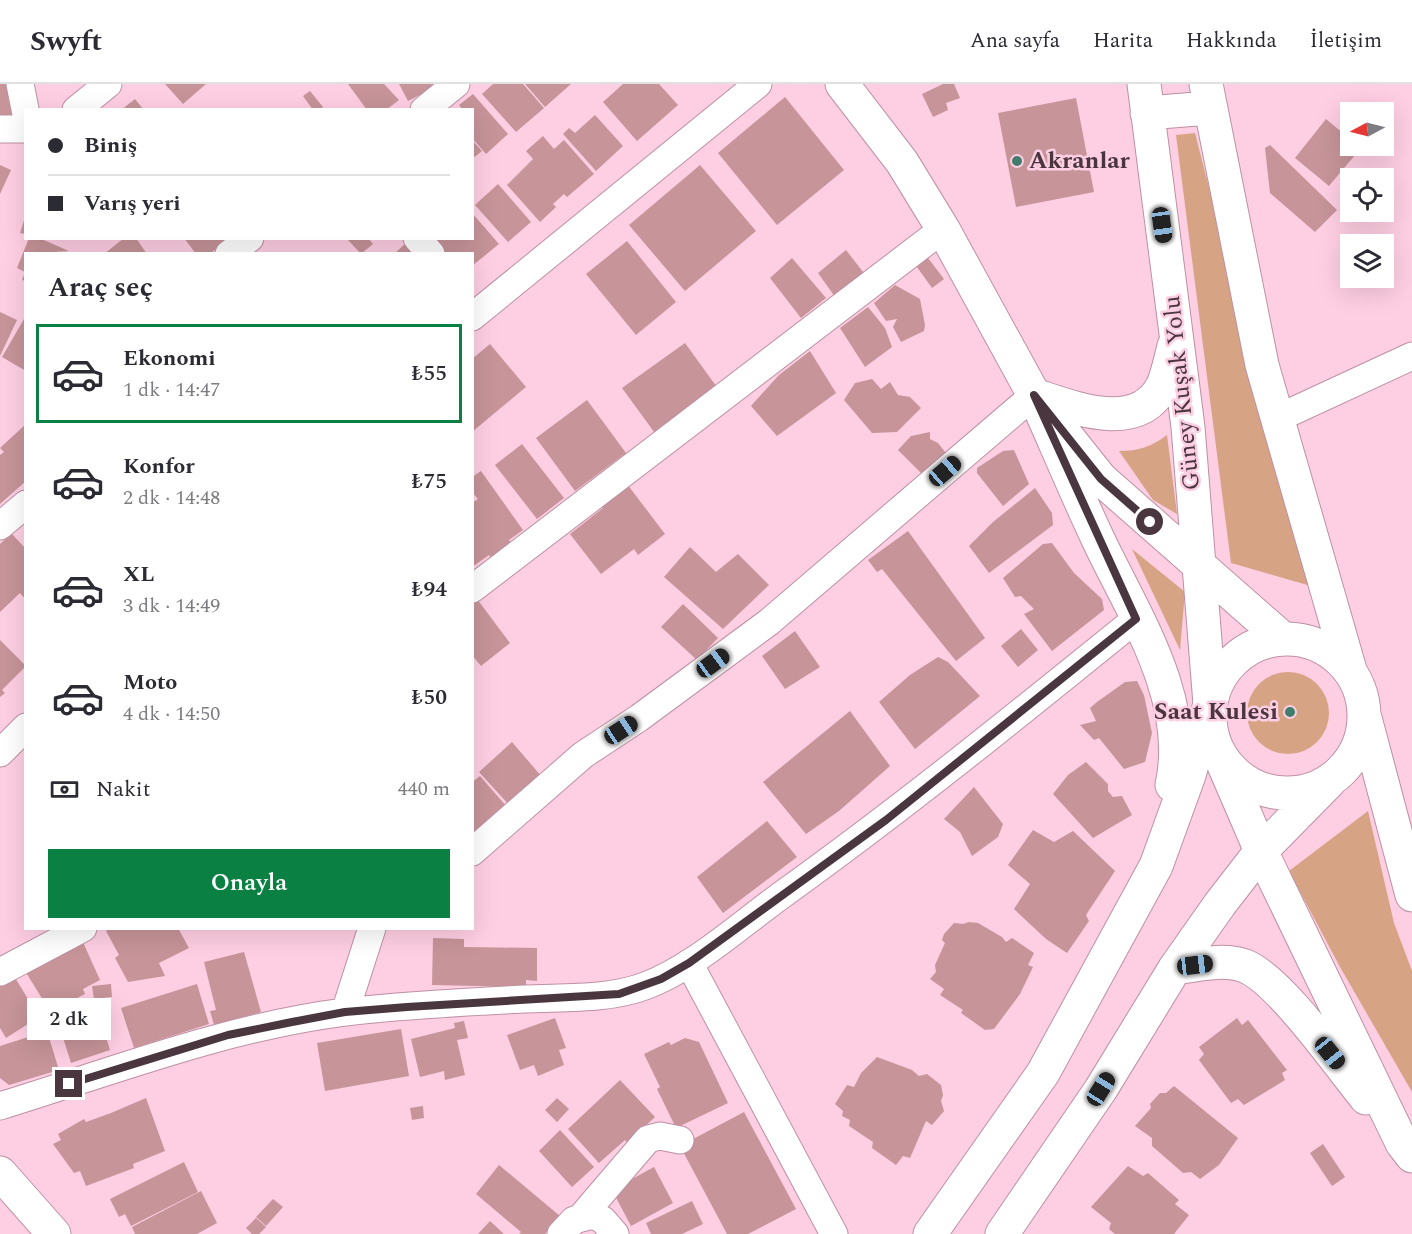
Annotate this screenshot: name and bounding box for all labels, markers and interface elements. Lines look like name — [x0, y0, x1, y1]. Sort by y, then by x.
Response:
text: Swyft — [30, 20, 102, 63]
text: Ana sayfa — [970, 25, 1060, 57]
text: Harita — [1093, 25, 1153, 57]
text: Hakkında — [1186, 25, 1277, 57]
text: İletişim — [1310, 25, 1382, 57]
north arrow — [1340, 102, 1394, 156]
map controls — [1340, 102, 1394, 288]
text: Biniş — [84, 129, 137, 162]
place label: Akranlar — [1029, 143, 1131, 179]
marker: Akranlar — [1010, 154, 1024, 168]
button: locate — [1340, 168, 1394, 222]
text: Varış yeri — [84, 187, 181, 220]
car — [1151, 206, 1173, 244]
button: layers — [1340, 234, 1394, 288]
text: Araç seç — [48, 267, 153, 309]
street label: Güney Kuşak Yolu — [1154, 294, 1210, 492]
text: Ekonomi — [123, 342, 216, 375]
icon: car — [51, 347, 105, 401]
text: ₺55 — [412, 357, 447, 390]
text: 1 dk · 14:47 — [123, 375, 220, 405]
text: Konfor — [123, 450, 195, 483]
car — [926, 452, 964, 490]
icon: car — [51, 455, 105, 509]
text: ₺75 — [412, 465, 447, 498]
text: 2 dk · 14:48 — [123, 483, 220, 513]
route start — [1136, 508, 1163, 535]
text: XL — [123, 558, 154, 591]
icon: car — [51, 563, 105, 617]
text: ₺94 — [412, 573, 447, 606]
text: 3 dk · 14:49 — [123, 591, 220, 621]
car — [693, 645, 733, 681]
text: Moto — [123, 666, 177, 699]
icon: car — [51, 671, 105, 725]
text: ₺50 — [412, 681, 447, 714]
place label: Saat Kulesi — [1154, 694, 1278, 730]
text: 4 dk · 14:50 — [123, 699, 220, 729]
marker: Saat Kulesi — [1283, 705, 1297, 719]
car — [601, 713, 641, 747]
icon: cash — [48, 773, 81, 806]
text: Nakit — [96, 773, 151, 806]
text: 440 m — [398, 774, 450, 804]
button: Onayla — [48, 849, 450, 918]
car — [1176, 954, 1214, 976]
callout: 2 dk — [27, 997, 111, 1039]
text: 2 dk — [50, 1004, 88, 1034]
car — [1312, 1033, 1348, 1073]
car — [1084, 1069, 1118, 1109]
route end — [55, 1070, 82, 1097]

